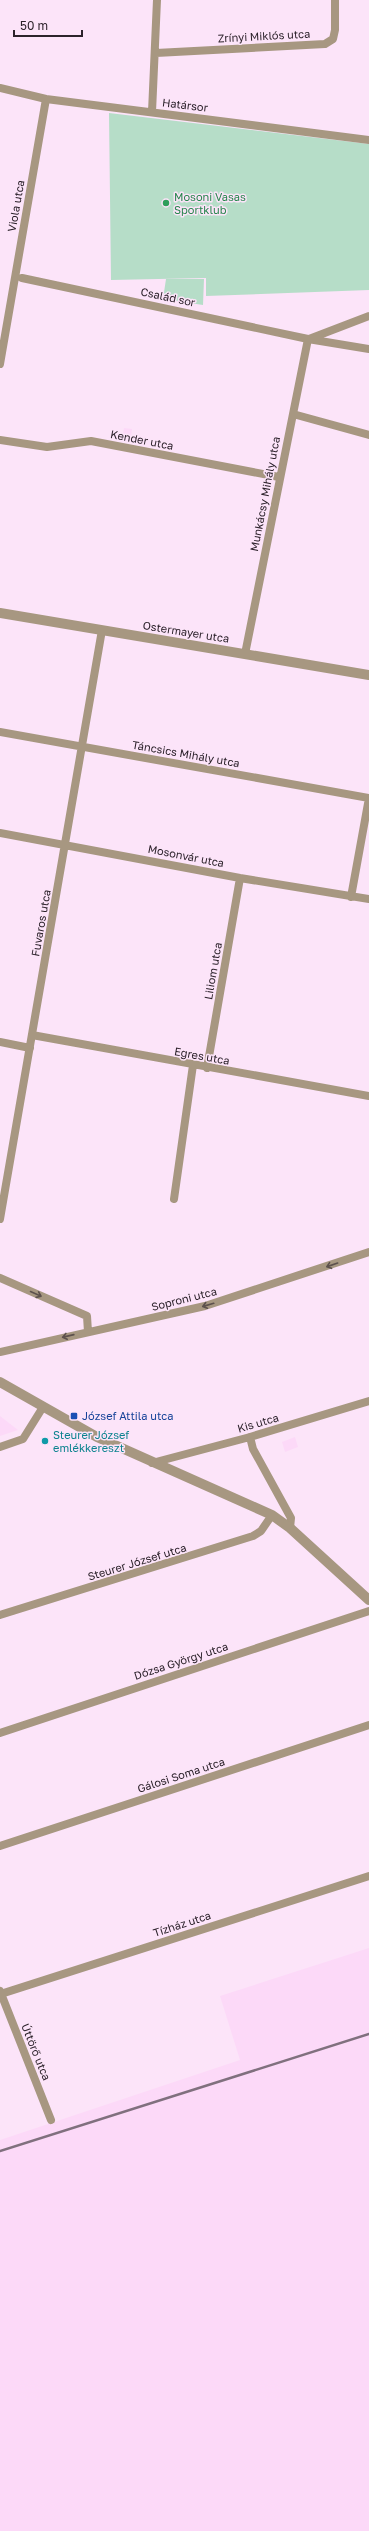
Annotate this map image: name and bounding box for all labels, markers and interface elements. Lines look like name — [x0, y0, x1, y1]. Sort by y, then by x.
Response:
scale bar — [14, 12, 82, 38]
text: 50 m — [20, 18, 48, 33]
street label: Zrínyi Miklós utca — [217, 27, 311, 44]
street label: Határsor — [161, 95, 209, 114]
street label: Viola utca — [5, 179, 26, 233]
place label: Mosoni Vasas Sportklub — [174, 190, 246, 216]
marker: Mosoni Vasas Sportklub — [161, 198, 171, 208]
street label: Család sor — [140, 284, 197, 309]
street label: Kender utca — [109, 427, 175, 452]
street label: Munkácsy Mihály utca — [247, 435, 282, 552]
street label: Ostermayer utca — [142, 618, 230, 645]
street label: Táncsics Mihály utca — [131, 738, 241, 769]
street label: Mosonvár utca — [147, 842, 225, 869]
street label: Fuvaros utca — [28, 888, 53, 957]
street label: Liliom utca — [201, 941, 224, 1001]
street label: Egres utca — [173, 1044, 231, 1067]
one-way arrow — [326, 1261, 338, 1269]
street label: Soproni utca — [150, 1284, 218, 1313]
one-way arrow — [29, 1290, 41, 1298]
one-way arrow — [202, 1302, 215, 1309]
one-way arrow — [62, 1333, 75, 1341]
place label: József Attila utca — [82, 1409, 174, 1422]
street label: Kis utca — [236, 1410, 280, 1435]
marker: József Attila utca — [69, 1411, 79, 1421]
place label: Steurer József emlékkereszt — [53, 1428, 129, 1454]
marker: Steurer József emlékkereszt — [40, 1436, 50, 1446]
street label: Steurer József utca — [86, 1540, 188, 1583]
street label: Dózsa György utca — [132, 1639, 230, 1682]
street label: Gálosi Soma utca — [136, 1754, 226, 1795]
street label: Tízház utca — [151, 1908, 212, 1939]
street label: Úttörő utca — [19, 2022, 54, 2082]

